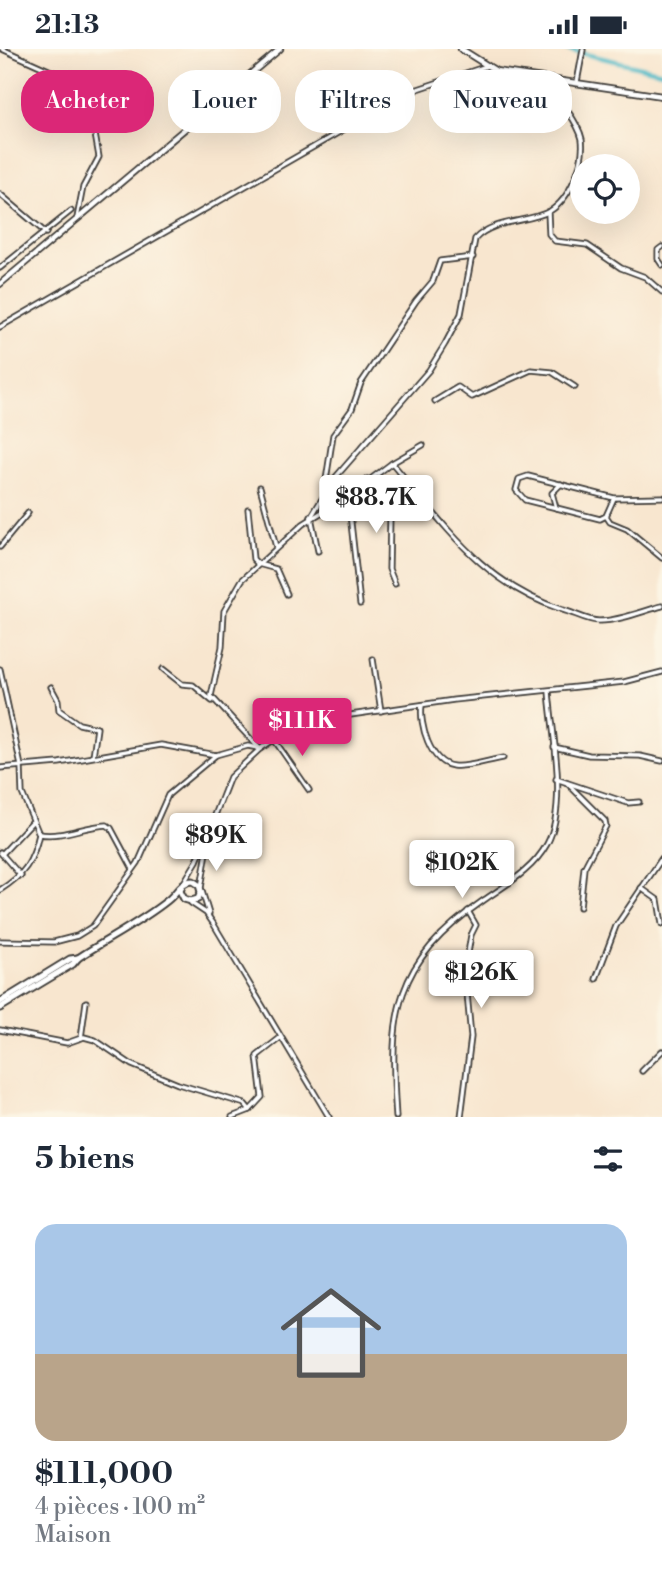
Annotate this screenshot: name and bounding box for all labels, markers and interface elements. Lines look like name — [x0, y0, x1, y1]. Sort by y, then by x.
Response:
text: 21:13 — [35, 9, 99, 41]
chip: Acheter — [21, 70, 154, 133]
chip: Louer — [168, 70, 281, 133]
chip: Filtres — [295, 70, 415, 133]
chip: Nouveau — [429, 70, 572, 133]
map controls — [570, 154, 640, 224]
button: locate — [570, 154, 640, 224]
pin: $88.7K — [319, 475, 433, 535]
text: $88.7K — [335, 484, 417, 512]
pin: $111K — [253, 699, 351, 758]
text: $111K — [269, 707, 335, 735]
pin: $89K — [175, 813, 257, 873]
text: $89K — [185, 822, 247, 850]
pin: $102K — [413, 841, 511, 900]
text: $102K — [425, 849, 499, 877]
pin: $126K — [432, 951, 530, 1010]
text: $126K — [445, 959, 517, 987]
text: 5 biens — [35, 1140, 134, 1178]
icon: filters — [589, 1140, 627, 1178]
icon: home — [268, 1270, 394, 1396]
text: $111,000 — [35, 1455, 173, 1493]
text: 4 pièces · 100 m² — [35, 1493, 205, 1521]
text: Maison — [35, 1521, 111, 1549]

